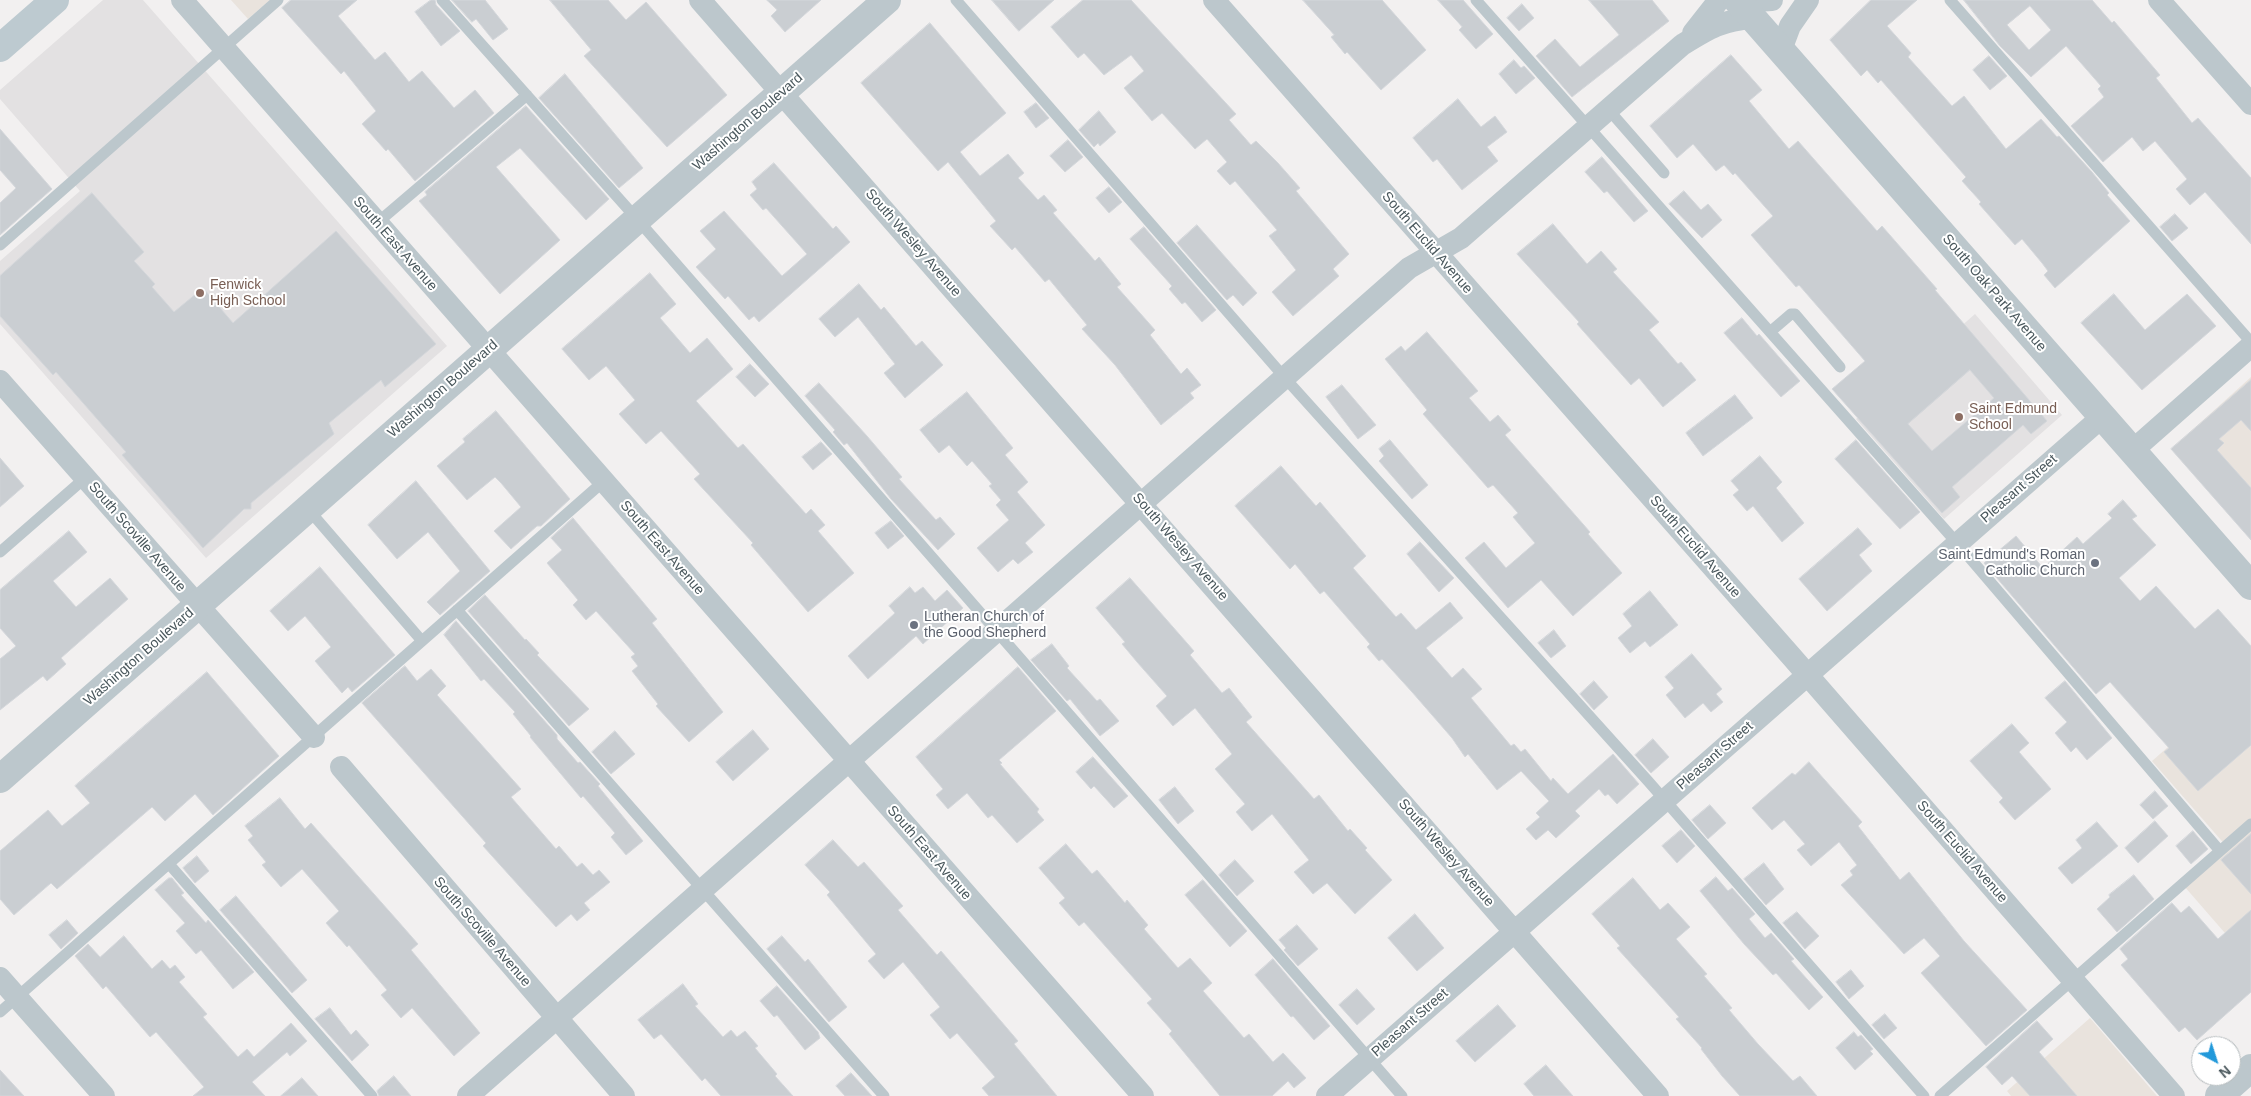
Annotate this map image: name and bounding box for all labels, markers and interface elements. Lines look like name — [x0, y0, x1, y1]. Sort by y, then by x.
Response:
street label: Washington Boulevard — [690, 70, 806, 174]
street label: South Wesley Avenue — [862, 186, 964, 300]
street label: South Euclid Avenue — [1378, 189, 1476, 297]
street label: South East Avenue — [349, 193, 441, 295]
street label: South Oak Park Avenue — [1938, 231, 2050, 355]
place label: Fenwick High School — [210, 277, 285, 310]
marker: Fenwick High School — [194, 287, 206, 299]
street label: Washington Boulevard — [385, 337, 501, 441]
place label: Saint Edmund School — [1969, 401, 2057, 434]
marker: Saint Edmund School — [1953, 411, 1965, 423]
street label: Pleasant Street — [1977, 451, 2061, 527]
street label: South Scoville Avenue — [85, 479, 189, 595]
street label: South Wesley Avenue — [1129, 490, 1231, 604]
street label: South Euclid Avenue — [1646, 493, 1744, 601]
street label: South East Avenue — [616, 497, 708, 599]
place label: Saint Edmund's Roman Catholic Church — [1938, 547, 2085, 580]
marker: Saint Edmund's Roman Catholic Church — [2089, 557, 2101, 569]
street label: Washington Boulevard — [81, 605, 197, 709]
place label: Lutheran Church of the Good Shepherd — [924, 609, 1046, 642]
marker: Lutheran Church of the Good Shepherd — [908, 619, 920, 631]
street label: Pleasant Street — [1673, 718, 1757, 794]
street label: South Wesley Avenue — [1395, 796, 1497, 910]
street label: South Euclid Avenue — [1913, 798, 2011, 906]
street label: South East Avenue — [883, 802, 975, 904]
street label: South Scoville Avenue — [430, 874, 534, 990]
street label: Pleasant Street — [1368, 985, 1452, 1061]
north arrow — [2191, 1036, 2241, 1086]
text: N — [2216, 1062, 2234, 1081]

